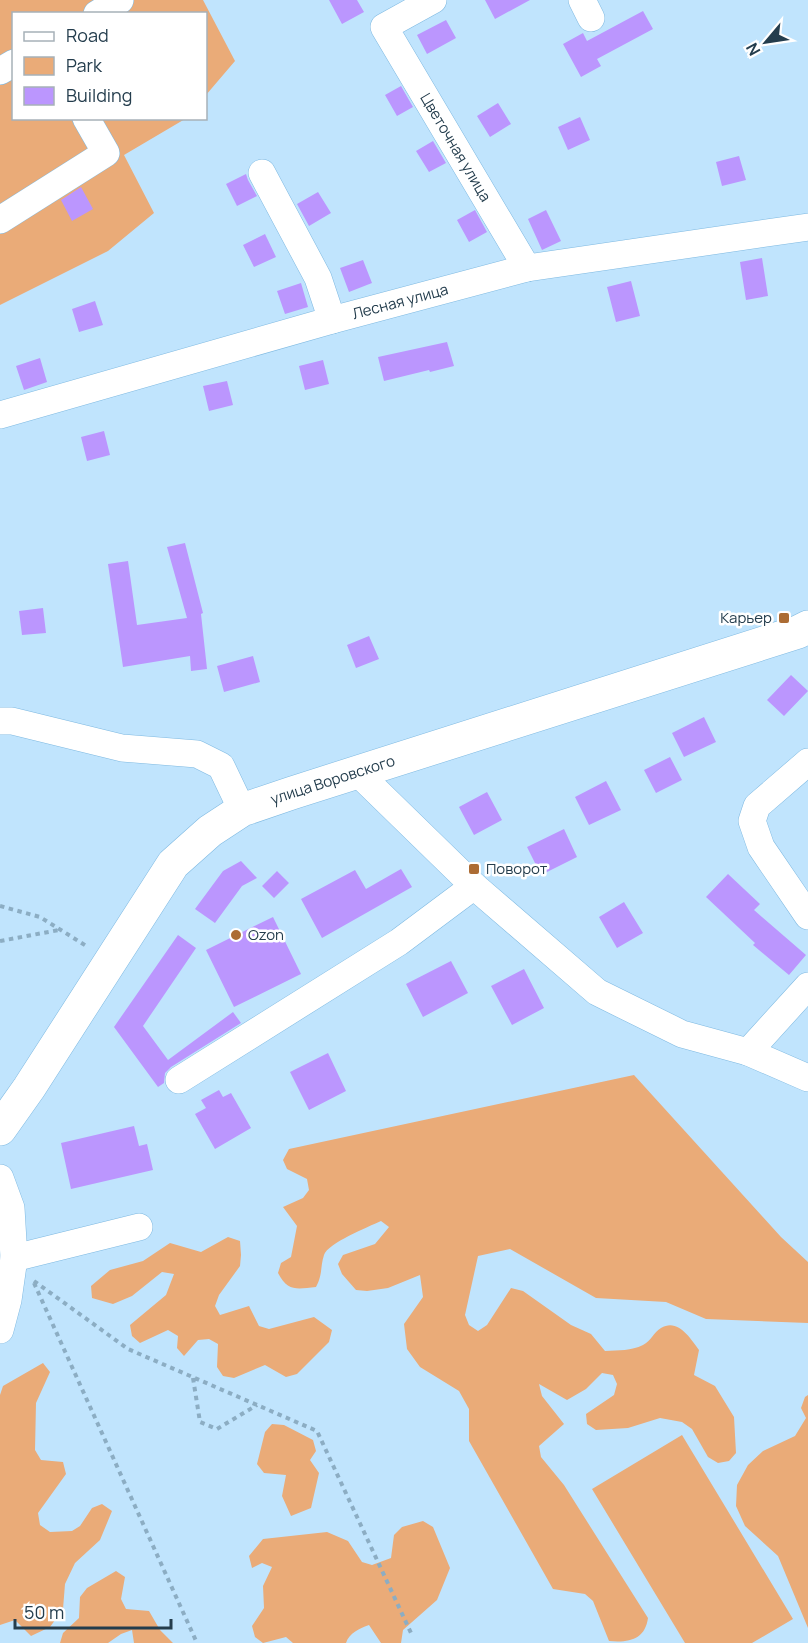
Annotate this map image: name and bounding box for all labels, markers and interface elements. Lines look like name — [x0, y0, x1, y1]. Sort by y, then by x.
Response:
legend — [12, 12, 207, 120]
north arrow — [736, 12, 796, 72]
text: Road — [66, 23, 109, 47]
text: N — [740, 39, 765, 60]
text: Park — [66, 53, 103, 77]
text: Building — [66, 83, 132, 107]
street label: Цветочная улица — [416, 89, 496, 205]
street label: Лесная улица — [350, 278, 450, 324]
place label: Карьер — [720, 607, 772, 628]
marker: Карьер — [777, 611, 791, 625]
street label: улица Воровского — [268, 750, 398, 810]
place label: Поворот — [486, 858, 548, 879]
marker: Поворот — [467, 862, 481, 876]
place label: Ozon — [248, 924, 284, 945]
marker: Ozon — [229, 928, 243, 942]
scale bar — [15, 1592, 171, 1630]
text: 50 m — [24, 1600, 64, 1624]

